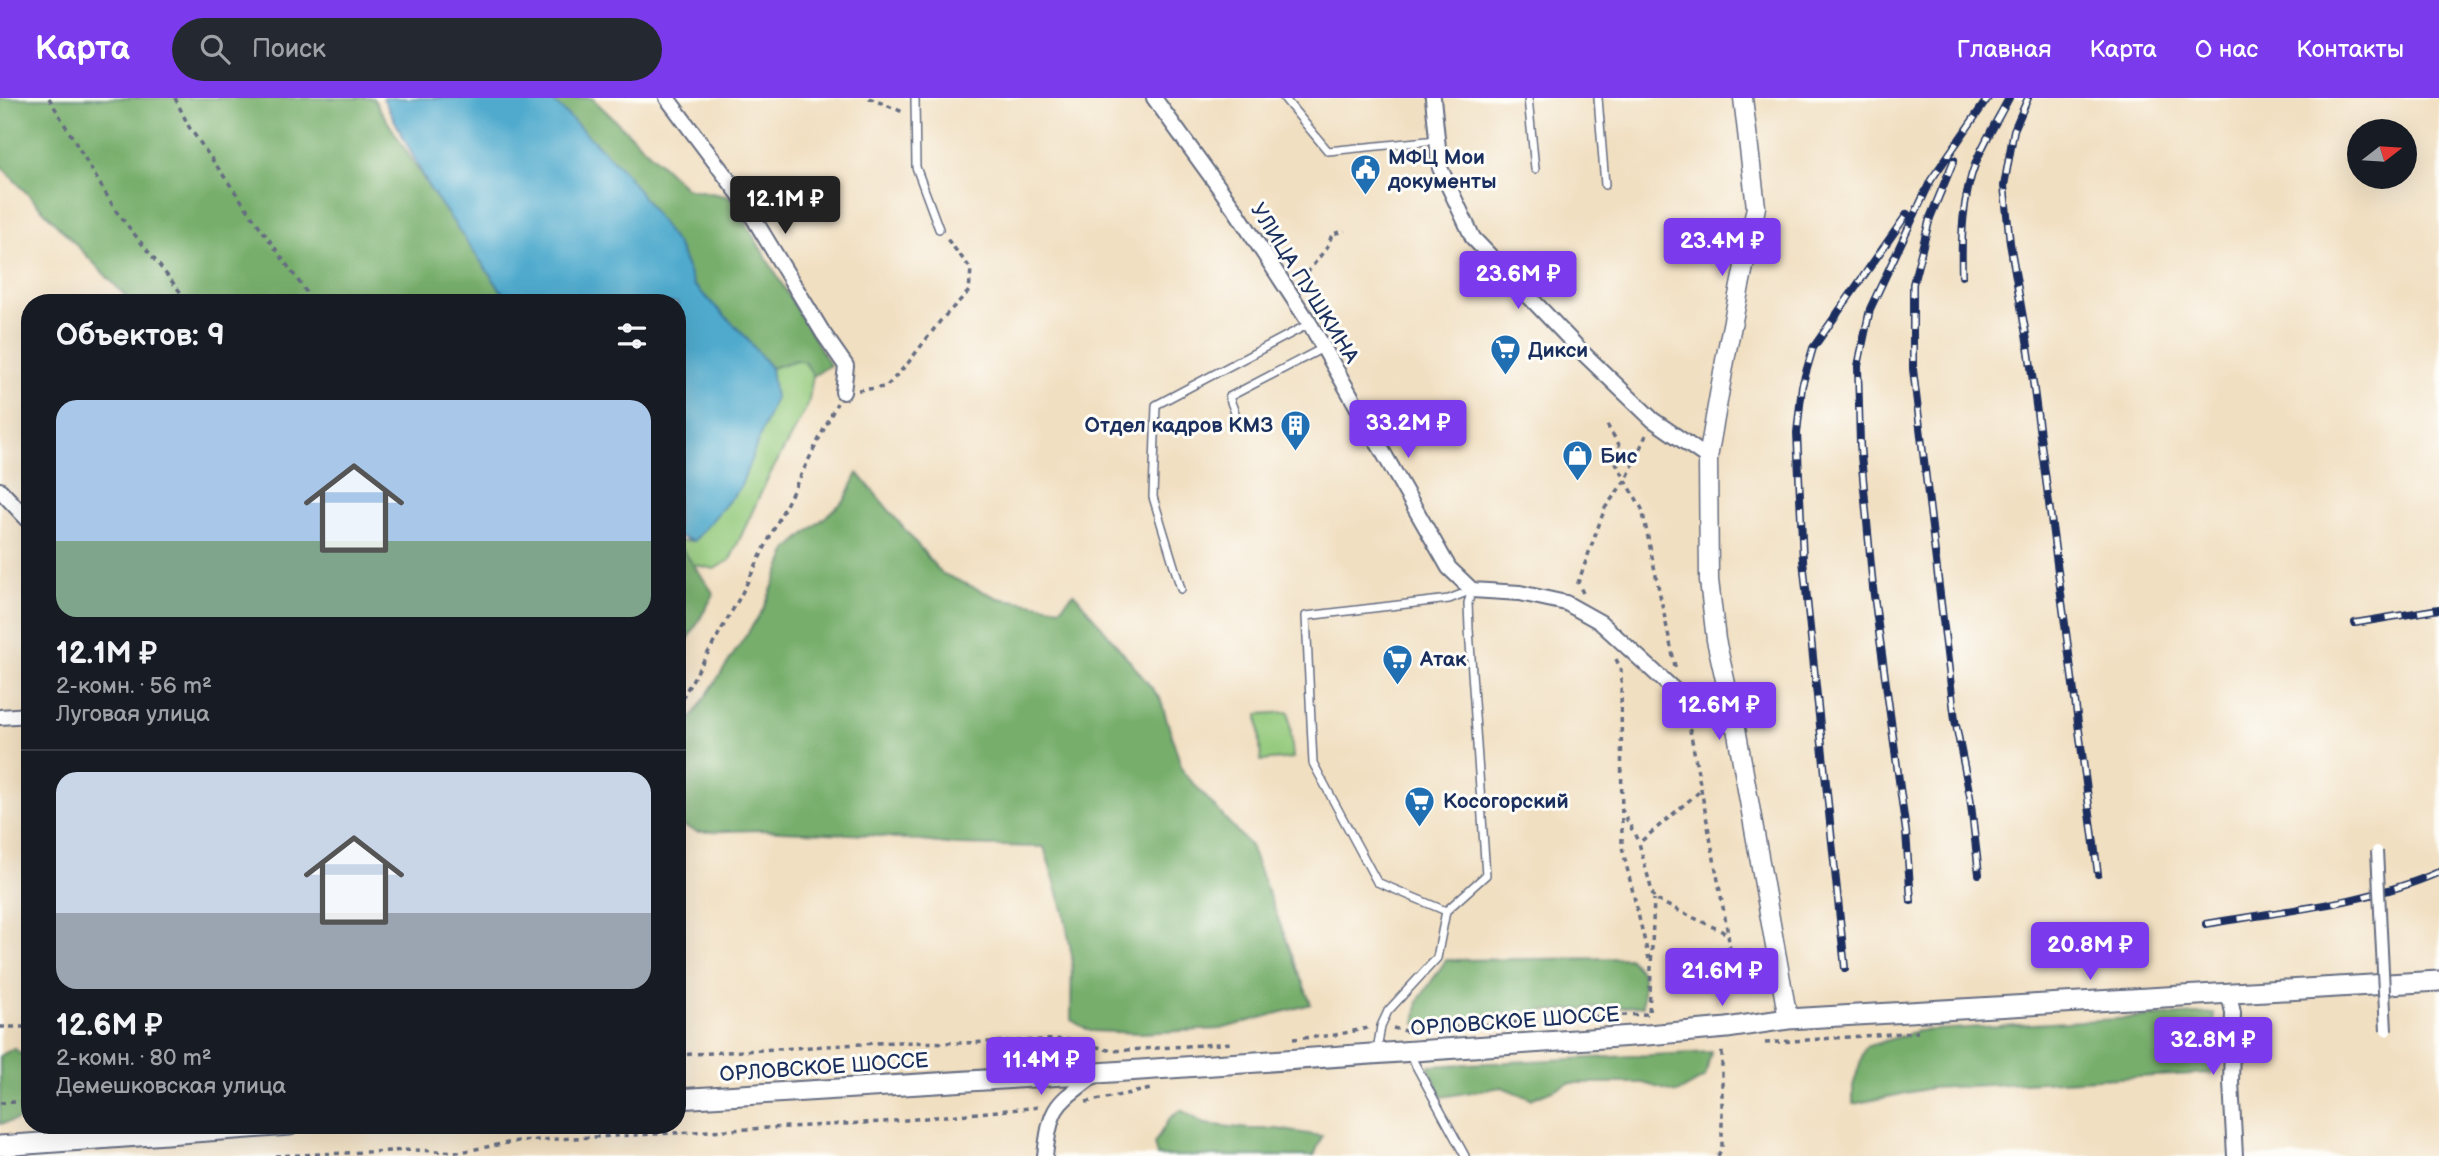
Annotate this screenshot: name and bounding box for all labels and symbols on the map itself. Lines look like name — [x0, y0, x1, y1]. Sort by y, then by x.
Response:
north arrow — [2347, 119, 2417, 189]
place label: МФЦ Мои документы — [1387, 145, 1497, 194]
public building icon: МФЦ Мои документы — [1348, 152, 1382, 196]
pin: 12.1M ₽ — [720, 176, 850, 236]
street label: УЛИЦА ПУШКИНА — [1245, 199, 1364, 368]
pin: 23.4M ₽ — [1657, 218, 1787, 278]
pin: 23.6M ₽ — [1453, 252, 1583, 311]
supermarket icon: Дикси — [1488, 333, 1522, 377]
place label: Дикси — [1528, 338, 1588, 363]
pin: 33.2M ₽ — [1343, 400, 1473, 460]
building icon: Отдел кадров КМЗ — [1279, 408, 1313, 452]
place label: Отдел кадров КМЗ — [1085, 413, 1273, 438]
shop icon: Бис — [1560, 439, 1594, 483]
place label: Бис — [1600, 444, 1638, 469]
supermarket icon: Атак — [1380, 642, 1414, 686]
place label: Атак — [1419, 647, 1467, 672]
pin: 12.6M ₽ — [1654, 682, 1784, 742]
supermarket icon: Косогорский — [1403, 784, 1437, 828]
place label: Косогорский — [1443, 789, 1569, 814]
pin: 20.8M ₽ — [2025, 922, 2155, 982]
pin: 21.6M ₽ — [1657, 948, 1787, 1008]
street label: ОРЛОВСКОЕ ШОССЕ — [1410, 1002, 1620, 1041]
pin: 32.8M ₽ — [2148, 1018, 2278, 1077]
pin: 11.4M ₽ — [976, 1038, 1106, 1097]
street label: ОРЛОВСКОЕ ШОССЕ — [719, 1048, 929, 1087]

